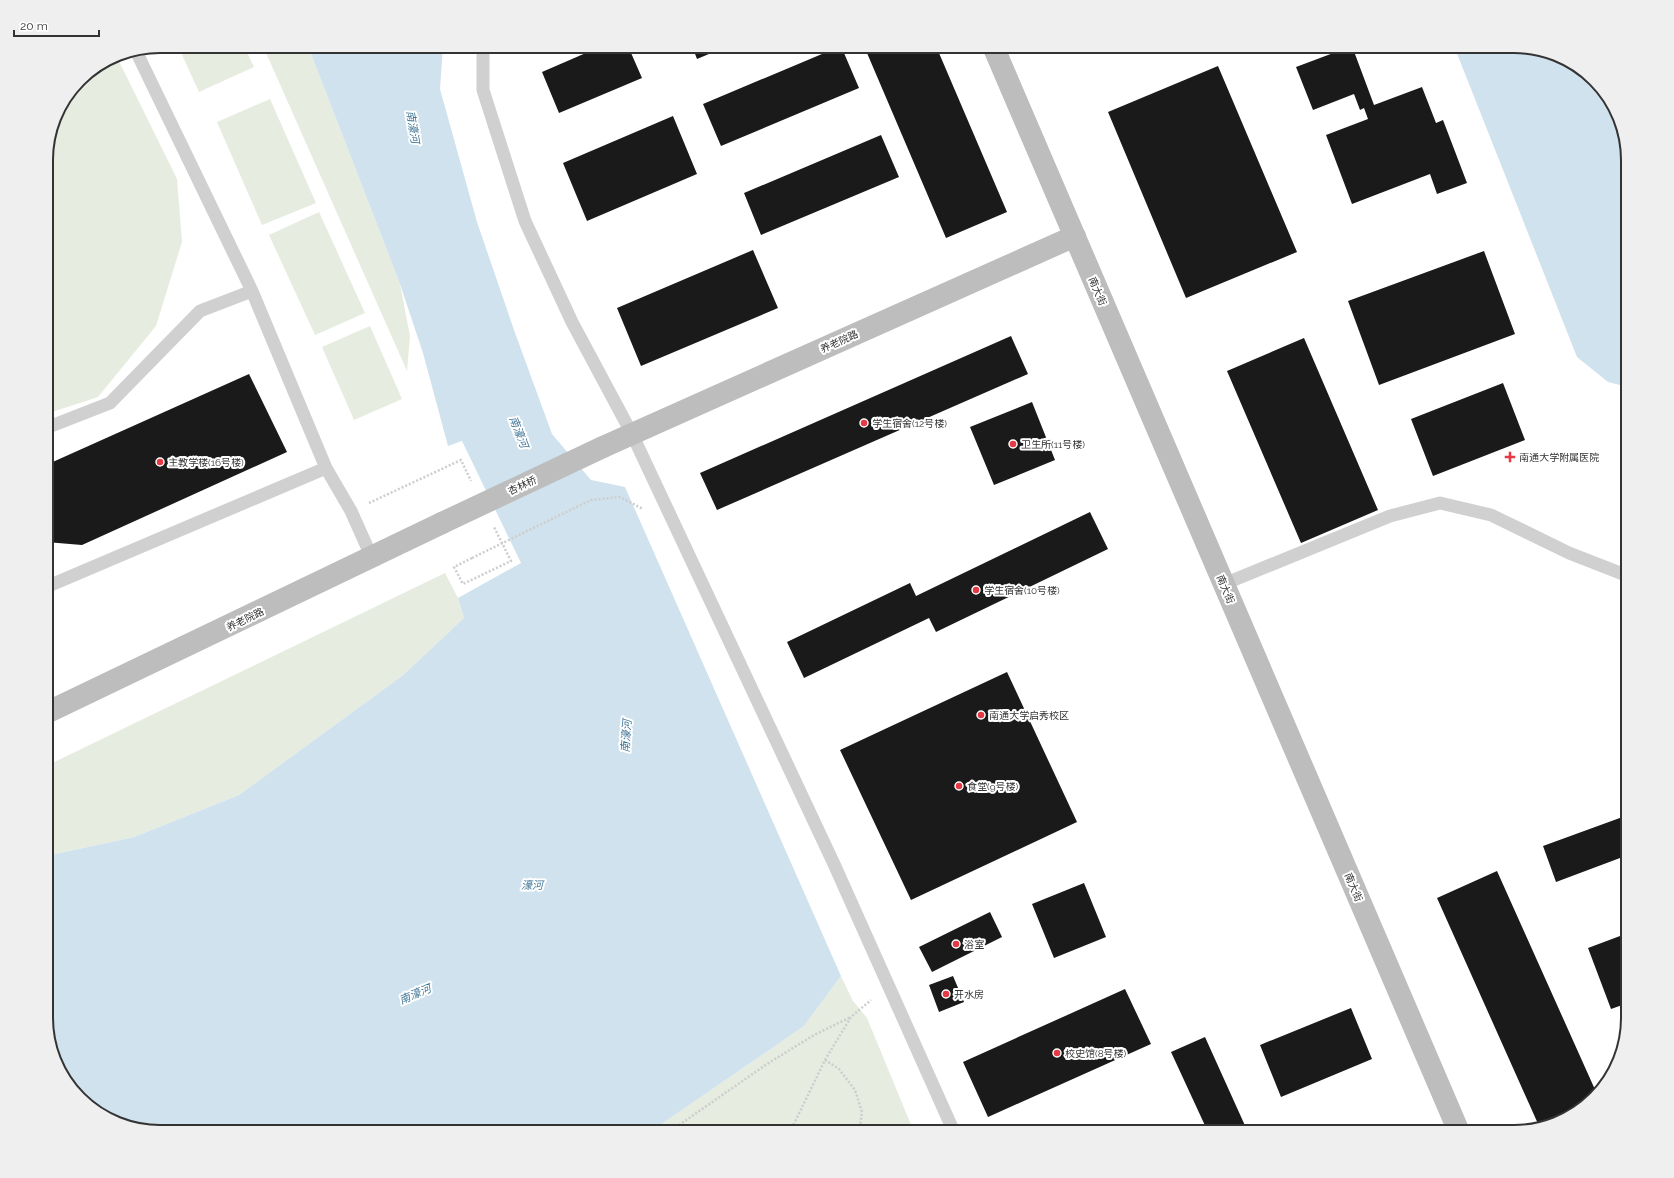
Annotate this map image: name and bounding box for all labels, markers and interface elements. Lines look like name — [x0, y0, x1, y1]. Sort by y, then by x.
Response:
scale bar — [14, 12, 99, 38]
text: 20 m — [20, 19, 48, 33]
water label: 南濠河 — [404, 110, 422, 146]
street label: 南大街 — [1087, 275, 1108, 307]
street label: 养老院路 — [819, 328, 860, 355]
water label: 南濠河 — [507, 414, 531, 452]
marker: 学生宿舍(12号楼) — [859, 418, 869, 428]
place label: 学生宿舍(12号楼) — [872, 418, 947, 429]
marker: 卫生所(11号楼) — [1008, 439, 1018, 449]
place label: 卫生所(11号楼) — [1021, 439, 1085, 450]
marker: 南通大学附属医院 — [1504, 451, 1516, 463]
place label: 南通大学附属医院 — [1519, 452, 1599, 463]
marker: 主教学楼(16号楼) — [155, 457, 165, 467]
place label: 主教学楼(16号楼) — [168, 457, 244, 468]
street label: 杏林桥 — [506, 474, 538, 497]
street label: 南大街 — [1215, 573, 1236, 605]
marker: 学生宿舍(10号楼) — [971, 585, 981, 595]
place label: 学生宿舍(10号楼) — [984, 585, 1060, 596]
street label: 养老院路 — [225, 606, 266, 633]
marker: 南通大学启秀校区 — [976, 710, 986, 720]
place label: 南通大学启秀校区 — [989, 710, 1069, 721]
water label: 南濠河 — [619, 717, 634, 753]
marker: 食堂(9号楼) — [954, 781, 964, 791]
place label: 食堂(9号楼) — [967, 781, 1019, 792]
street label: 南大街 — [1343, 871, 1364, 903]
water label: 濠河 — [521, 879, 545, 892]
marker: 浴室 — [951, 939, 961, 949]
place label: 浴室 — [964, 939, 984, 950]
water label: 南濠河 — [397, 981, 435, 1007]
marker: 开水房 — [941, 989, 951, 999]
place label: 开水房 — [954, 989, 984, 1000]
marker: 校史馆(8号楼) — [1052, 1048, 1062, 1058]
place label: 校史馆(8号楼) — [1065, 1048, 1127, 1059]

